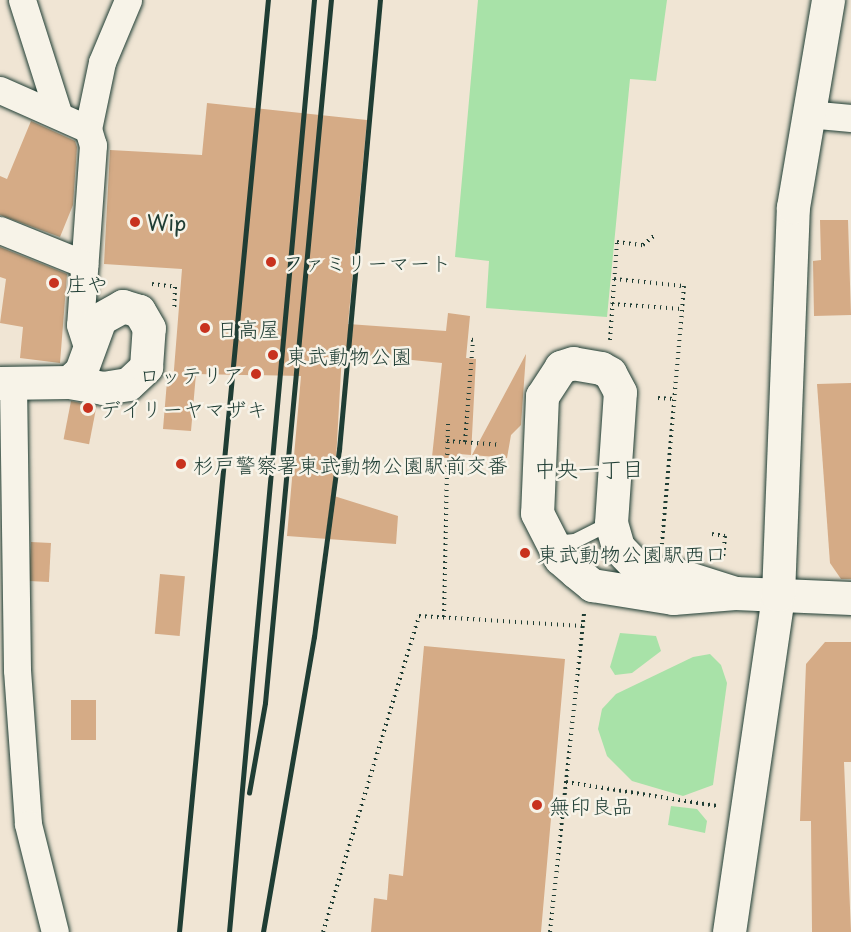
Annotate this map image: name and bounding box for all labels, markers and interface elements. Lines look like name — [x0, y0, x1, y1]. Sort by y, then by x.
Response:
place label: Wip — [147, 209, 186, 235]
marker: Wip — [128, 215, 142, 229]
place label: ファミリーマート — [283, 249, 451, 275]
marker: ファミリーマート — [264, 255, 278, 269]
place label: 庄や — [66, 270, 108, 296]
marker: 庄や — [47, 276, 61, 290]
place label: 日高屋 — [217, 315, 280, 341]
marker: 日高屋 — [198, 321, 212, 335]
place label: 東武動物公園 — [286, 342, 412, 368]
marker: 東武動物公園 — [264, 346, 282, 364]
place label: ロッテリア — [139, 361, 244, 387]
marker: ロッテリア — [249, 367, 263, 381]
place label: デイリーヤマザキ — [100, 395, 268, 421]
marker: デイリーヤマザキ — [81, 401, 95, 415]
place label: 杉戸警察署東武動物公園駅前交番 — [193, 451, 508, 477]
district label: 中央一丁目 — [534, 455, 644, 481]
marker: 杉戸警察署東武動物公園駅前交番 — [174, 457, 188, 471]
place label: 東武動物公園駅西口 — [537, 540, 726, 566]
marker: 東武動物公園駅西口 — [518, 546, 532, 560]
place label: 無印良品 — [549, 792, 633, 818]
marker: 無印良品 — [530, 798, 544, 812]

